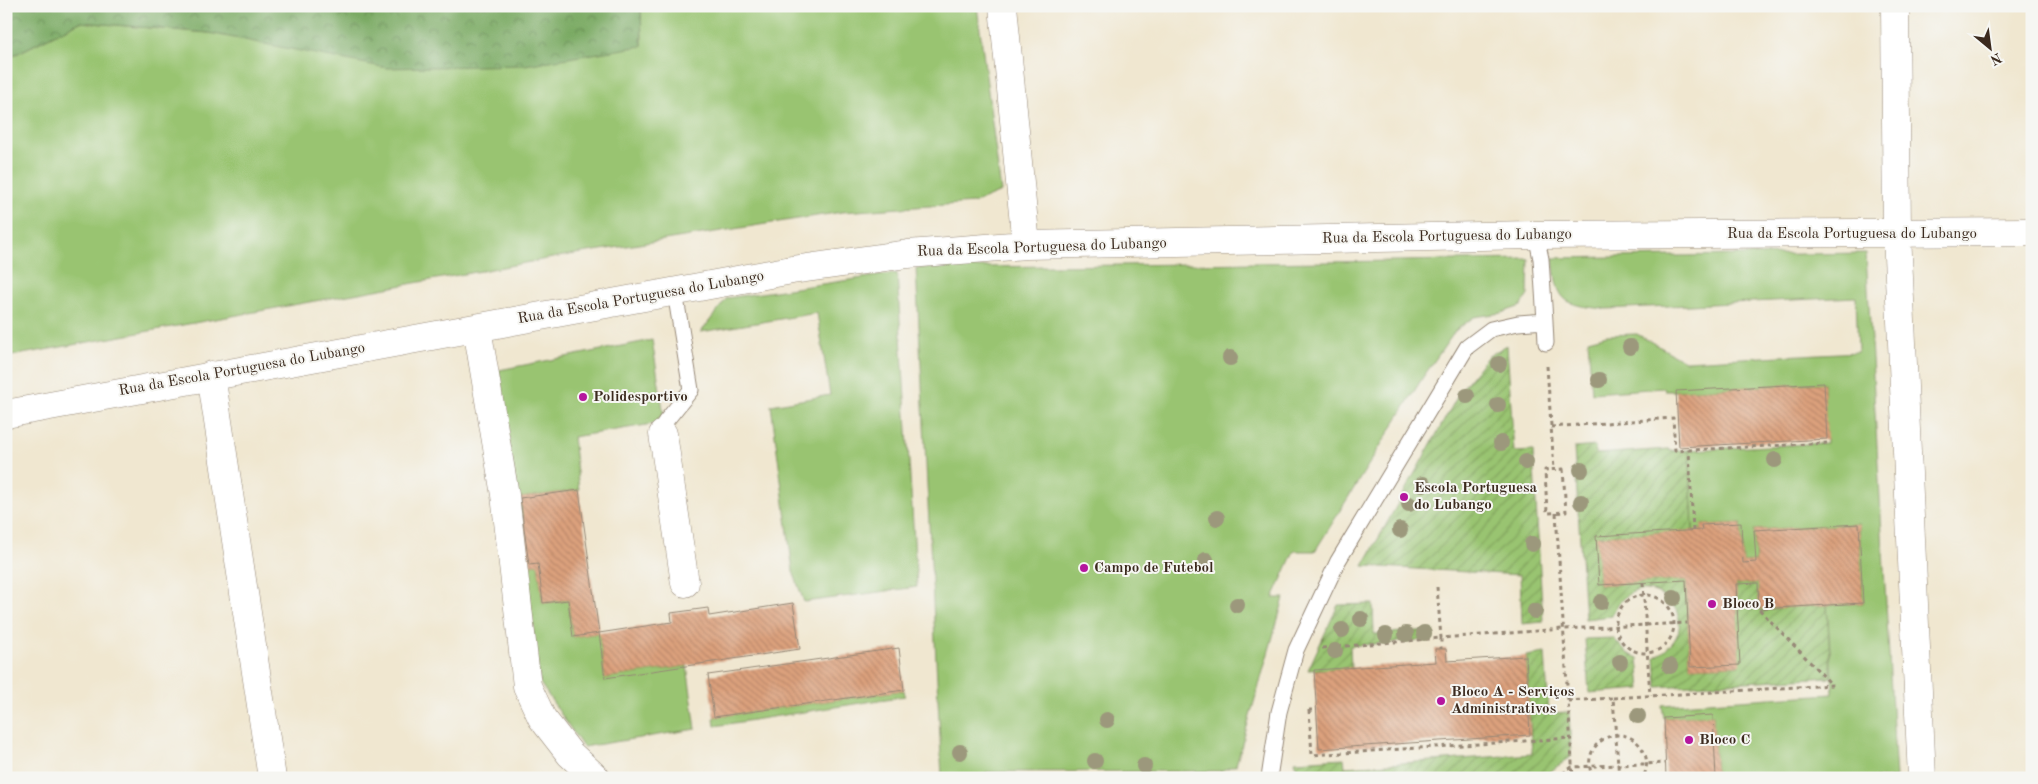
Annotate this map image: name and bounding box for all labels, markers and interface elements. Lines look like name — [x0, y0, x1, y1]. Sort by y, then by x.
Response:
north arrow — [1966, 22, 2016, 72]
text: N — [1987, 50, 2004, 67]
street label: Rua da Escola Portuguesa do Lubango — [1322, 227, 1572, 247]
street label: Rua da Escola Portuguesa do Lubango — [1727, 227, 1977, 242]
street label: Rua da Escola Portuguesa do Lubango — [917, 236, 1167, 260]
street label: Rua da Escola Portuguesa do Lubango — [517, 269, 765, 327]
street label: Rua da Escola Portuguesa do Lubango — [118, 341, 366, 399]
place label: Polidesportivo — [593, 390, 688, 405]
marker: Polidesportivo — [577, 391, 589, 403]
place label: Escola Portuguesa do Lubango — [1414, 481, 1537, 513]
marker: Escola Portuguesa do Lubango — [1398, 491, 1410, 503]
place label: Campo de Futebol — [1094, 561, 1214, 576]
marker: Campo de Futebol — [1078, 562, 1090, 574]
place label: Bloco B — [1722, 597, 1774, 612]
marker: Bloco B — [1706, 598, 1718, 610]
place label: Bloco A - Serviços Administrativos — [1451, 685, 1574, 717]
marker: Bloco A - Serviços Administrativos — [1435, 695, 1447, 707]
place label: Bloco C — [1699, 733, 1751, 748]
marker: Bloco C — [1683, 734, 1695, 746]

